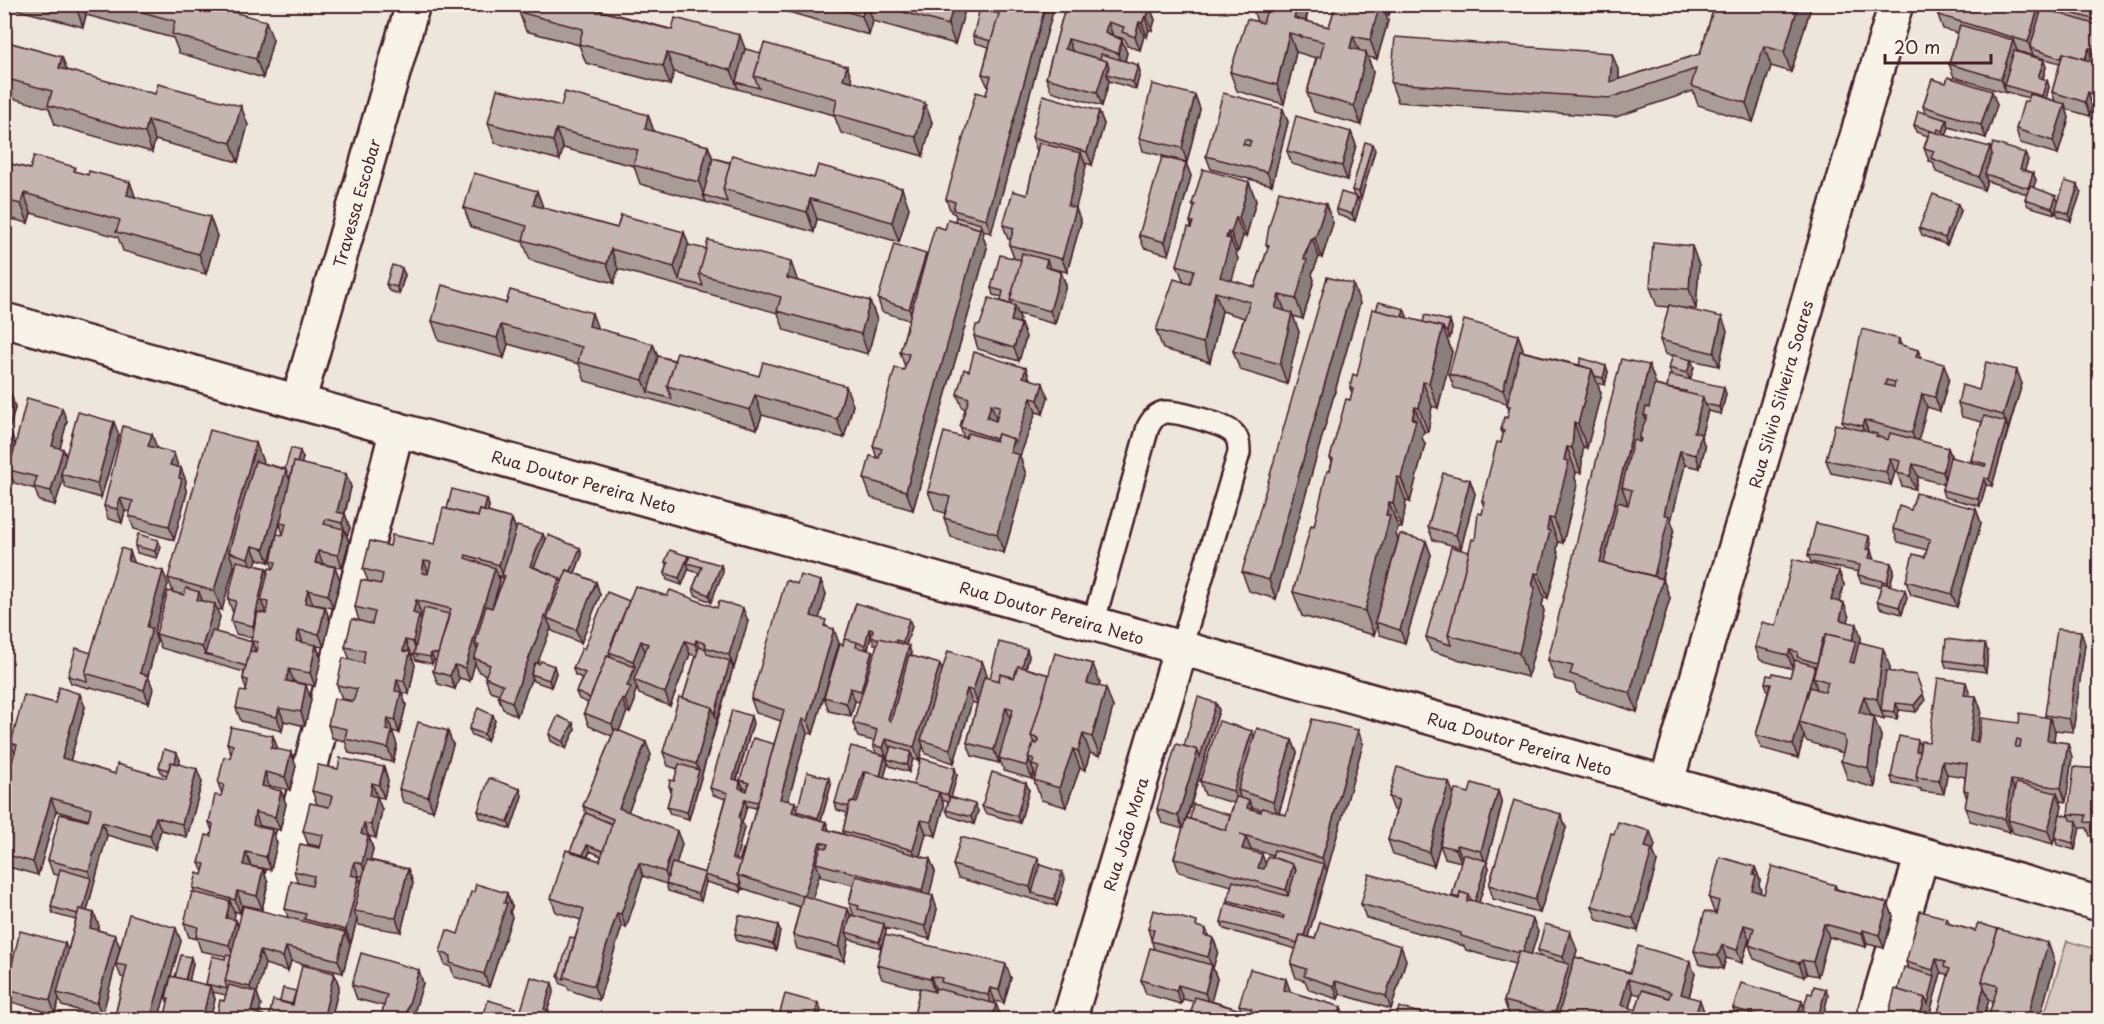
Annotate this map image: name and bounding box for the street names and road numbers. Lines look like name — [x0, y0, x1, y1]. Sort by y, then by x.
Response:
street label: Travessa Escobar — [326, 135, 386, 270]
street label: Rua Silvio Silveira Soares — [1742, 297, 1818, 491]
street label: Rua Doutor Pereira Neto — [489, 443, 679, 519]
street label: Rua Doutor Pereira Neto — [957, 574, 1147, 650]
street label: Rua Doutor Pereira Neto — [1425, 705, 1615, 781]
street label: Rua João Mora — [1096, 774, 1154, 894]

